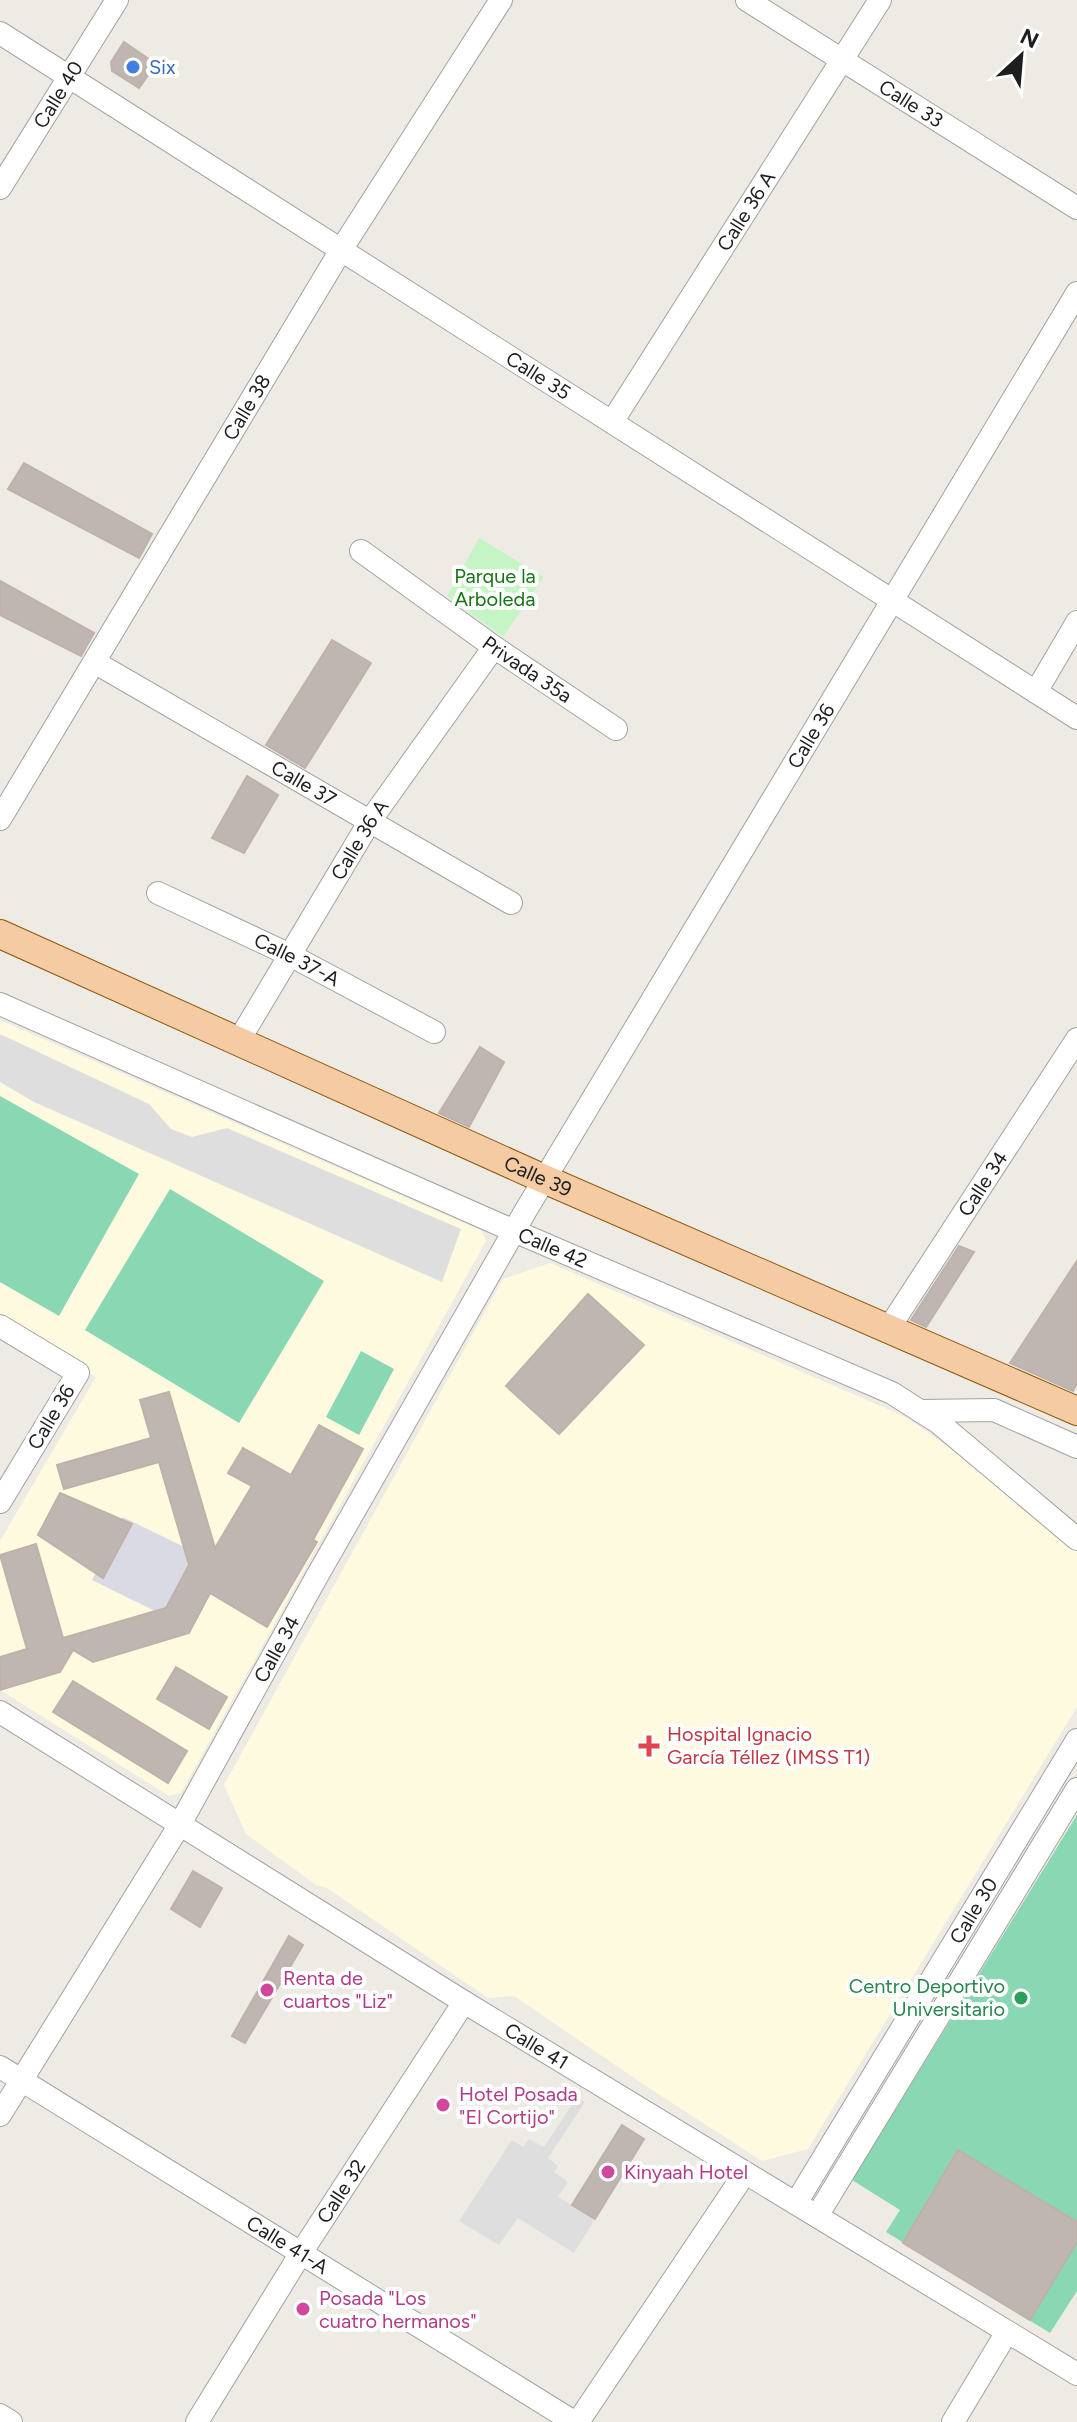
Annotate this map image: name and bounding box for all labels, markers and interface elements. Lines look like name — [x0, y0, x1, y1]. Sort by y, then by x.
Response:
north arrow — [981, 16, 1061, 96]
text: N — [1016, 23, 1043, 54]
place label: Six — [149, 55, 176, 79]
street label: Calle 40 — [28, 57, 88, 133]
marker: Six — [124, 58, 142, 76]
street label: Calle 33 — [875, 74, 948, 133]
street label: Calle 36 A — [712, 166, 781, 255]
street label: Calle 35 — [502, 346, 575, 405]
street label: Calle 38 — [218, 370, 276, 445]
park label: Parque la Arboleda — [454, 564, 536, 611]
street label: Privada 35a — [478, 631, 577, 708]
street label: Calle 36 — [782, 699, 840, 773]
street label: Calle 37 — [267, 755, 341, 811]
street label: Calle 36 A — [326, 794, 394, 884]
street label: Calle 37-A — [250, 928, 344, 992]
street label: Calle 34 — [953, 1147, 1013, 1221]
street label: Calle 39 — [500, 1151, 576, 1202]
street label: Calle 42 — [514, 1222, 591, 1273]
street label: Calle 36 — [22, 1380, 80, 1454]
street label: Calle 34 — [249, 1612, 305, 1687]
place label: Hospital Ignacio García Téllez (IMSS T1) — [667, 1722, 870, 1769]
marker: Hospital Ignacio García Téllez (IMSS T1) — [638, 1735, 660, 1757]
street label: Calle 30 — [944, 1873, 1003, 1948]
place label: Renta de cuartos "Liz" — [283, 1966, 393, 2013]
place label: Centro Deportivo Universitario — [849, 1974, 1005, 2021]
marker: Renta de cuartos "Liz" — [258, 1981, 276, 1999]
marker: Centro Deportivo Universitario — [1012, 1989, 1030, 2007]
street label: Calle 41 — [500, 2018, 573, 2074]
place label: Hotel Posada "El Cortijo" — [459, 2082, 578, 2129]
marker: Hotel Posada "El Cortijo" — [434, 2096, 452, 2114]
street label: Calle 32 — [312, 2155, 371, 2228]
place label: Kinyaah Hotel — [624, 2160, 748, 2184]
marker: Kinyaah Hotel — [599, 2163, 617, 2181]
street label: Calle 41-A — [242, 2210, 333, 2279]
place label: Posada "Los cuatro hermanos" — [319, 2286, 477, 2333]
marker: Posada "Los cuatro hermanos" — [294, 2300, 312, 2318]

